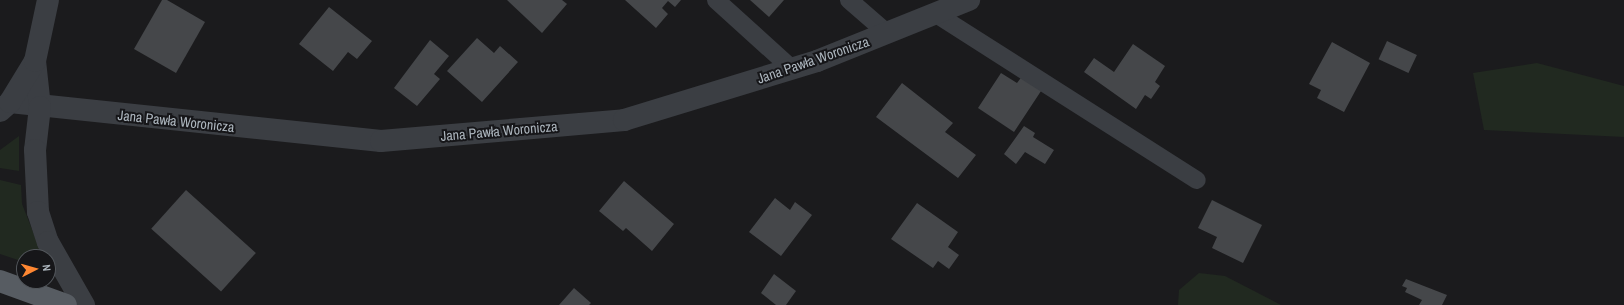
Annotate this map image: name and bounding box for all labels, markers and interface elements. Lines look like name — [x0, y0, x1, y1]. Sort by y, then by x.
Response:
street label: Jana Pawła Woronicza — [755, 33, 871, 87]
street label: Jana Pawła Woronicza — [117, 107, 235, 135]
street label: Jana Pawła Woronicza — [440, 118, 558, 144]
north arrow — [16, 249, 56, 289]
text: N — [40, 264, 54, 272]

